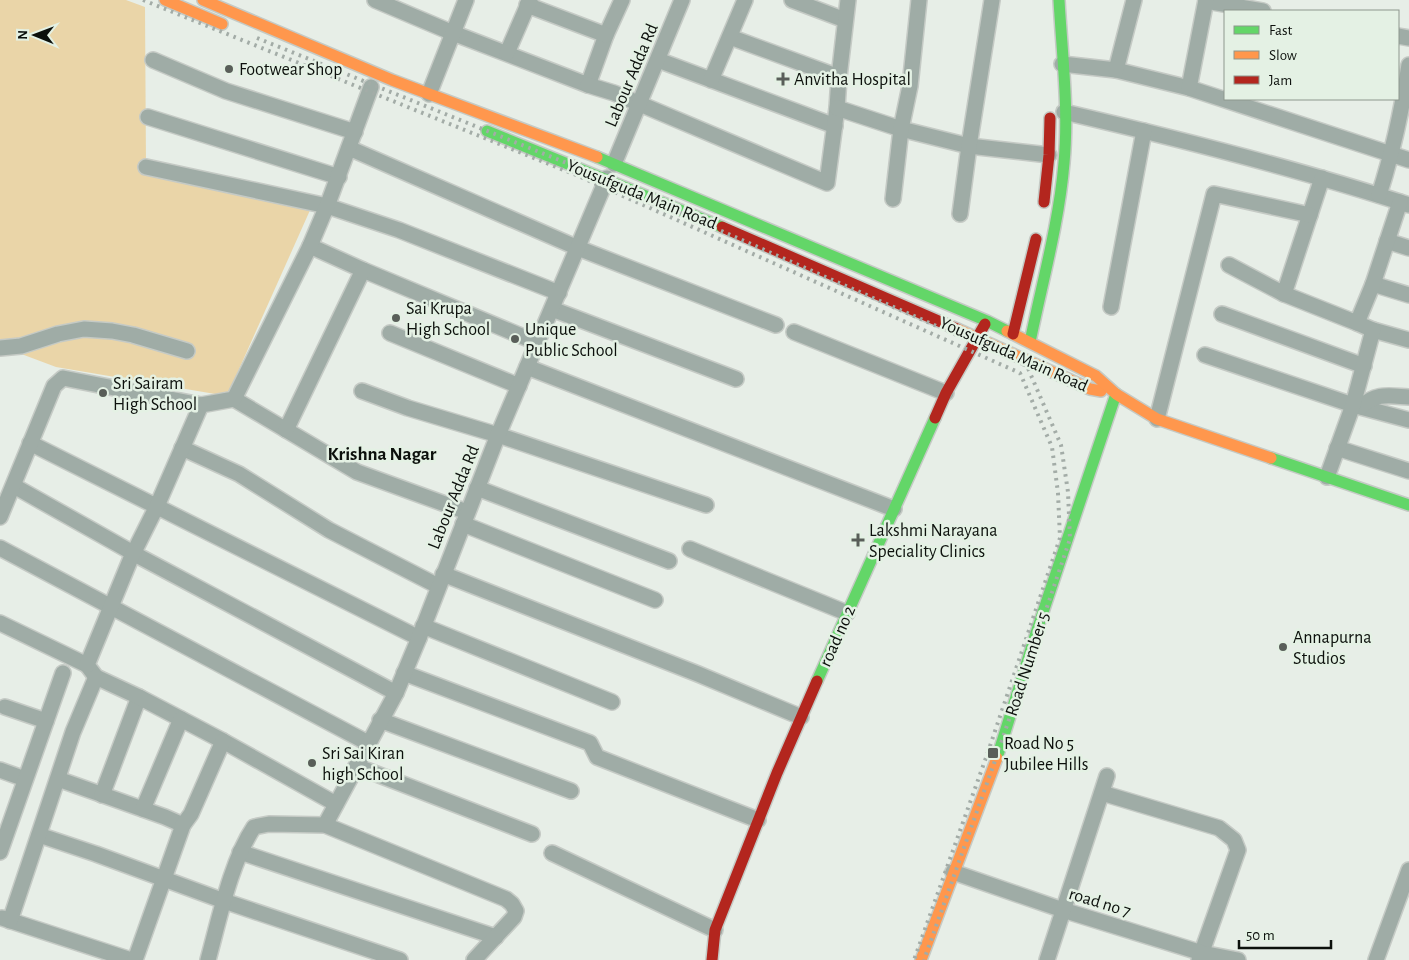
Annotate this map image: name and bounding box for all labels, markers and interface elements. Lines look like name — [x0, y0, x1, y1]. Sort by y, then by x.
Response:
north arrow — [10, 10, 60, 60]
legend — [1224, 10, 1399, 100]
street label: Labour Adda Rd — [602, 21, 662, 130]
text: Fast — [1269, 23, 1293, 38]
text: N — [16, 30, 30, 40]
text: Slow — [1269, 48, 1297, 63]
place label: Footwear Shop — [239, 61, 342, 79]
marker: Footwear Shop — [223, 63, 235, 75]
place label: Anvitha Hospital — [794, 71, 911, 89]
marker: Anvitha Hospital — [776, 72, 790, 86]
text: Jam — [1269, 73, 1292, 88]
street label: Yousufguda Main Road — [564, 157, 719, 233]
place label: Sai Krupa High School — [406, 300, 490, 339]
marker: Sai Krupa High School — [390, 312, 402, 324]
street label: Yousufguda Main Road — [937, 314, 1091, 396]
place label: Unique Public School — [525, 321, 618, 360]
marker: Unique Public School — [509, 333, 521, 345]
place label: Sri Sairam High School — [113, 375, 197, 414]
marker: Sri Sairam High School — [97, 387, 109, 399]
street label: Labour Adda Rd — [425, 443, 483, 552]
district label: Krishna Nagar — [328, 445, 437, 464]
place label: Lakshmi Narayana Speciality Clinics — [869, 522, 998, 561]
marker: Lakshmi Narayana Speciality Clinics — [851, 533, 865, 547]
street label: road no 2 — [817, 603, 859, 670]
street label: Road Number 5 — [1003, 610, 1053, 719]
place label: Annapurna Studios — [1293, 629, 1372, 668]
marker: Annapurna Studios — [1277, 641, 1289, 653]
place label: Road No 5 Jubilee Hills — [1004, 735, 1088, 774]
place label: Sri Sai Kiran high School — [322, 745, 405, 784]
marker: Road No 5 Jubilee Hills — [986, 746, 1000, 760]
marker: Sri Sai Kiran high School — [306, 757, 318, 769]
street label: road no 7 — [1067, 885, 1133, 921]
scale bar — [1239, 918, 1332, 950]
text: 50 m — [1246, 928, 1275, 943]

